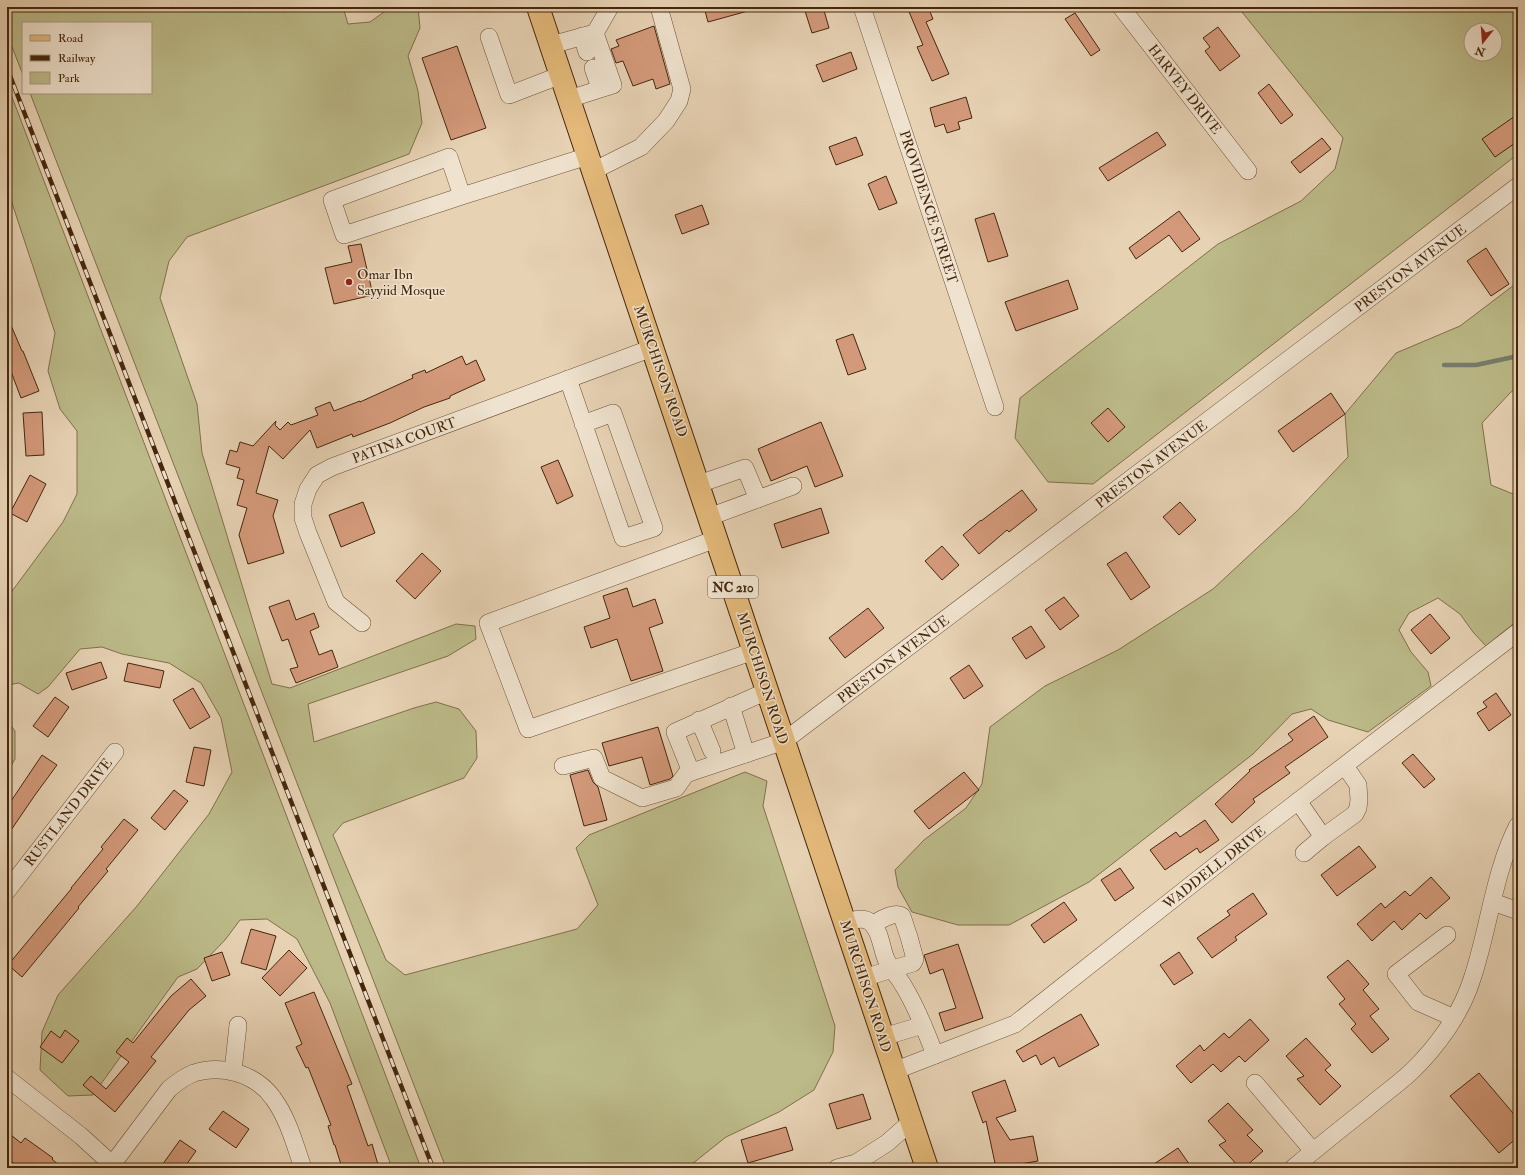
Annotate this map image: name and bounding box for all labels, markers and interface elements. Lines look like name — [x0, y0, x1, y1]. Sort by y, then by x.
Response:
legend — [22, 22, 152, 94]
north arrow — [1463, 22, 1503, 62]
text: Road — [58, 31, 83, 46]
street label: HARVEY DRIVE — [1144, 41, 1225, 138]
text: N — [1473, 43, 1488, 59]
text: Railway — [58, 51, 96, 66]
text: Park — [58, 71, 80, 86]
street label: PROVIDENCE STREET — [896, 128, 962, 287]
street label: PRESTON AVENUE — [1351, 221, 1470, 316]
place label: Omar Ibn Sayyiid Mosque — [357, 266, 445, 300]
marker: Omar Ibn Sayyiid Mosque — [344, 277, 354, 287]
street label: MURCHISON ROAD — [630, 303, 691, 439]
street label: PATINA COURT — [350, 414, 459, 467]
street label: PRESTON AVENUE — [1092, 417, 1211, 512]
road number: NC 210 — [708, 576, 758, 598]
street label: MURCHISON ROAD — [733, 610, 792, 746]
street label: PRESTON AVENUE — [834, 612, 953, 707]
street label: RUSTLAND DRIVE — [21, 755, 116, 870]
street label: WADDELL DRIVE — [1159, 822, 1269, 913]
street label: MURCHISON ROAD — [836, 918, 895, 1054]

